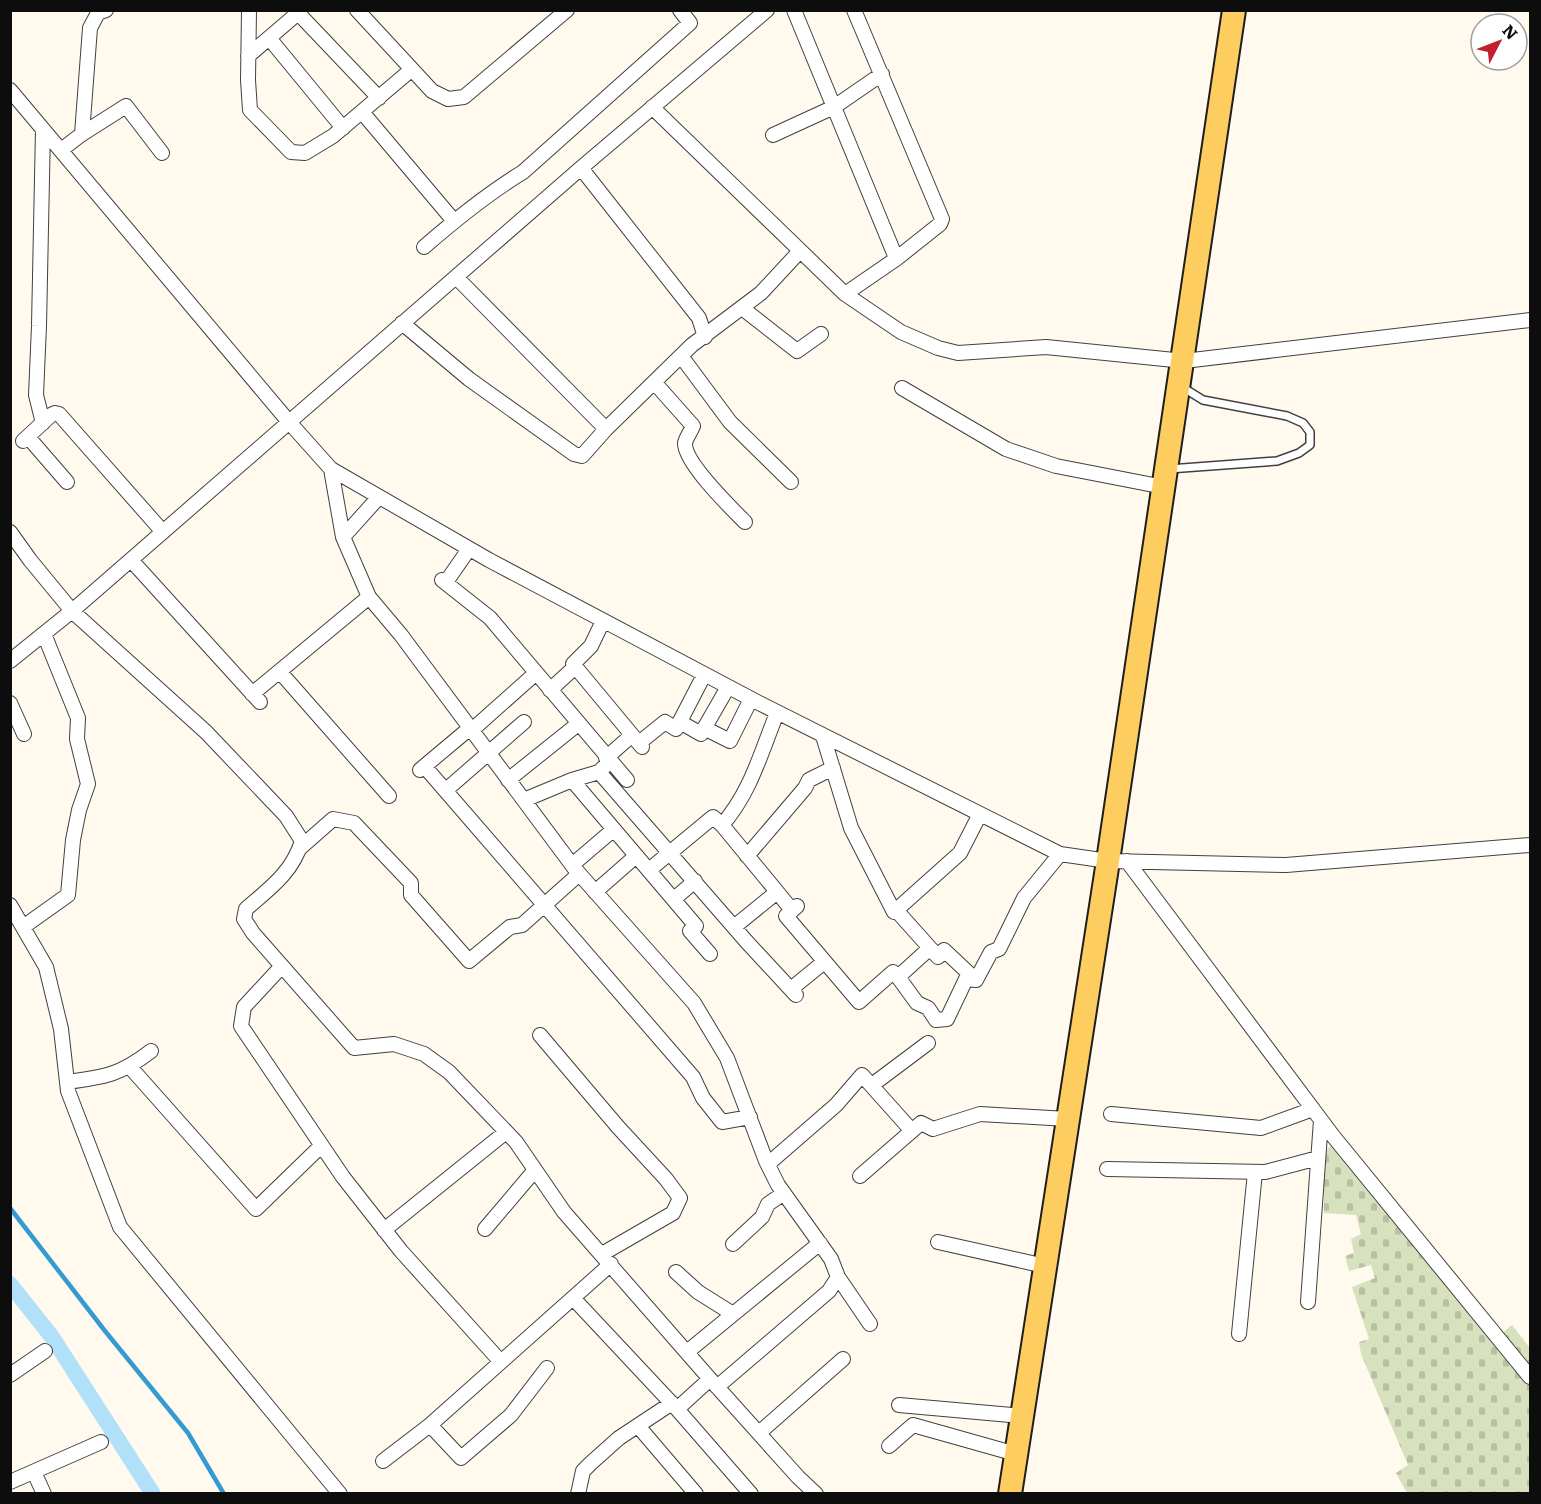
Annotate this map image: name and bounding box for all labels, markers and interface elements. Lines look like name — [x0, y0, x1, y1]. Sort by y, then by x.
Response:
north arrow — [1469, 12, 1529, 72]
text: N — [1497, 18, 1524, 44]

